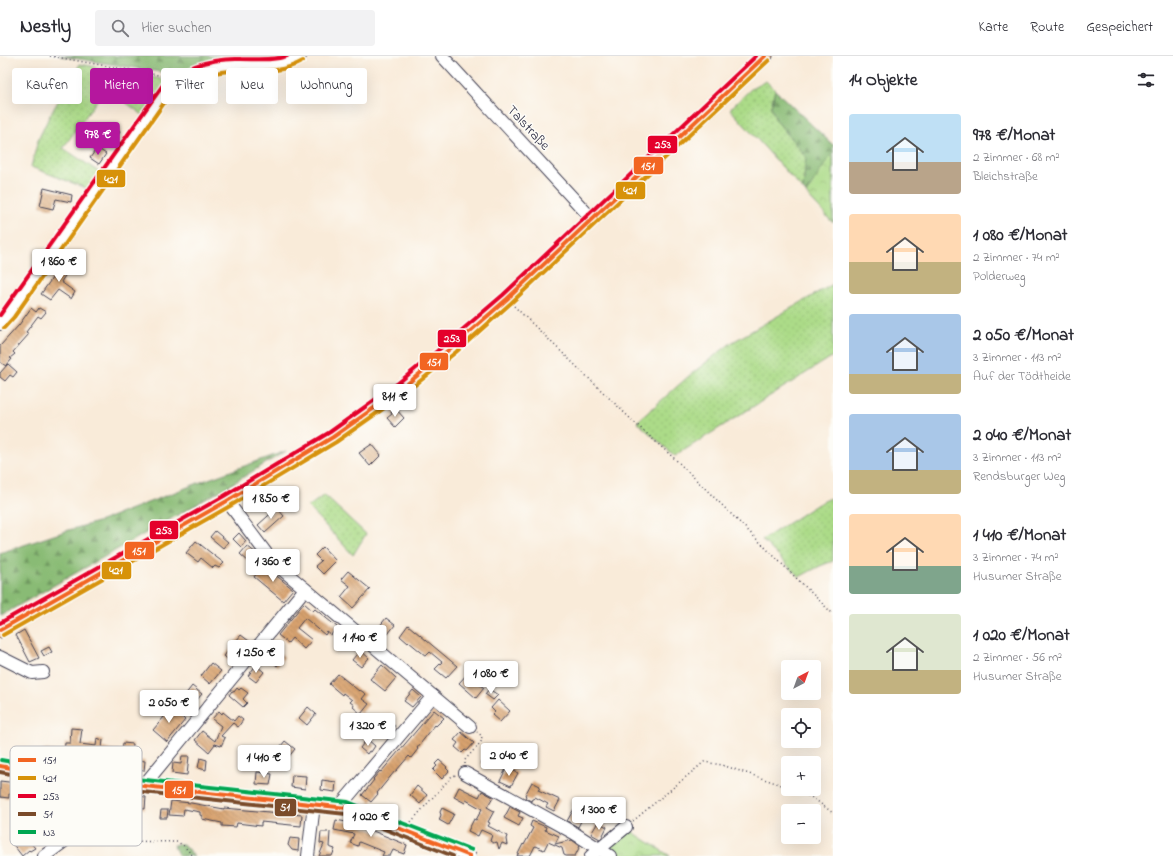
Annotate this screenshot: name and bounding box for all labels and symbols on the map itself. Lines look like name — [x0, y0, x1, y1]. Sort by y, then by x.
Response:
street label: Talstraße — [501, 101, 555, 156]
pin: 978 € — [70, 122, 126, 156]
line badge: 253 — [647, 135, 678, 154]
text: 253 — [654, 137, 672, 153]
line badge: 151 — [633, 156, 664, 175]
text: 151 — [641, 159, 655, 175]
line badge: 421 — [96, 169, 126, 188]
text: 421 — [103, 172, 118, 188]
line badge: 421 — [615, 181, 646, 200]
text: 421 — [622, 183, 637, 199]
pin: 1 860 € — [22, 249, 96, 283]
line badge: 253 — [437, 329, 467, 348]
text: 253 — [443, 331, 461, 347]
line badge: 151 — [419, 352, 449, 371]
text: 151 — [427, 355, 441, 371]
pin: 811 € — [367, 384, 423, 418]
pin: 1 850 € — [234, 486, 308, 520]
line badge: 253 — [149, 520, 179, 540]
text: 253 — [155, 523, 173, 539]
line badge: 151 — [124, 541, 155, 560]
text: 151 — [132, 544, 146, 560]
pin: 1 360 € — [236, 549, 310, 583]
line badge: 421 — [101, 561, 132, 580]
text: 421 — [108, 563, 123, 579]
pin: 1 140 € — [323, 625, 397, 659]
pin: 1 250 € — [219, 640, 293, 674]
north arrow — [781, 660, 821, 700]
pin: 1 080 € — [454, 661, 528, 695]
pin: 2 050 € — [132, 690, 206, 724]
pin: 1 320 € — [331, 713, 405, 747]
pin: 2 040 € — [472, 743, 546, 777]
pin: 1 410 € — [227, 745, 301, 779]
legend — [10, 746, 142, 846]
text: 151 — [43, 753, 57, 769]
text: 421 — [43, 771, 57, 787]
line badge: 151 — [164, 780, 194, 799]
text: 151 — [172, 783, 186, 799]
text: 253 — [43, 789, 60, 805]
pin: 1 300 € — [562, 797, 636, 831]
line badge: 51 — [274, 798, 297, 817]
text: 51 — [280, 800, 290, 816]
pin: 1 020 € — [334, 804, 408, 838]
text: 51 — [43, 807, 53, 823]
text: N3 — [43, 825, 55, 841]

